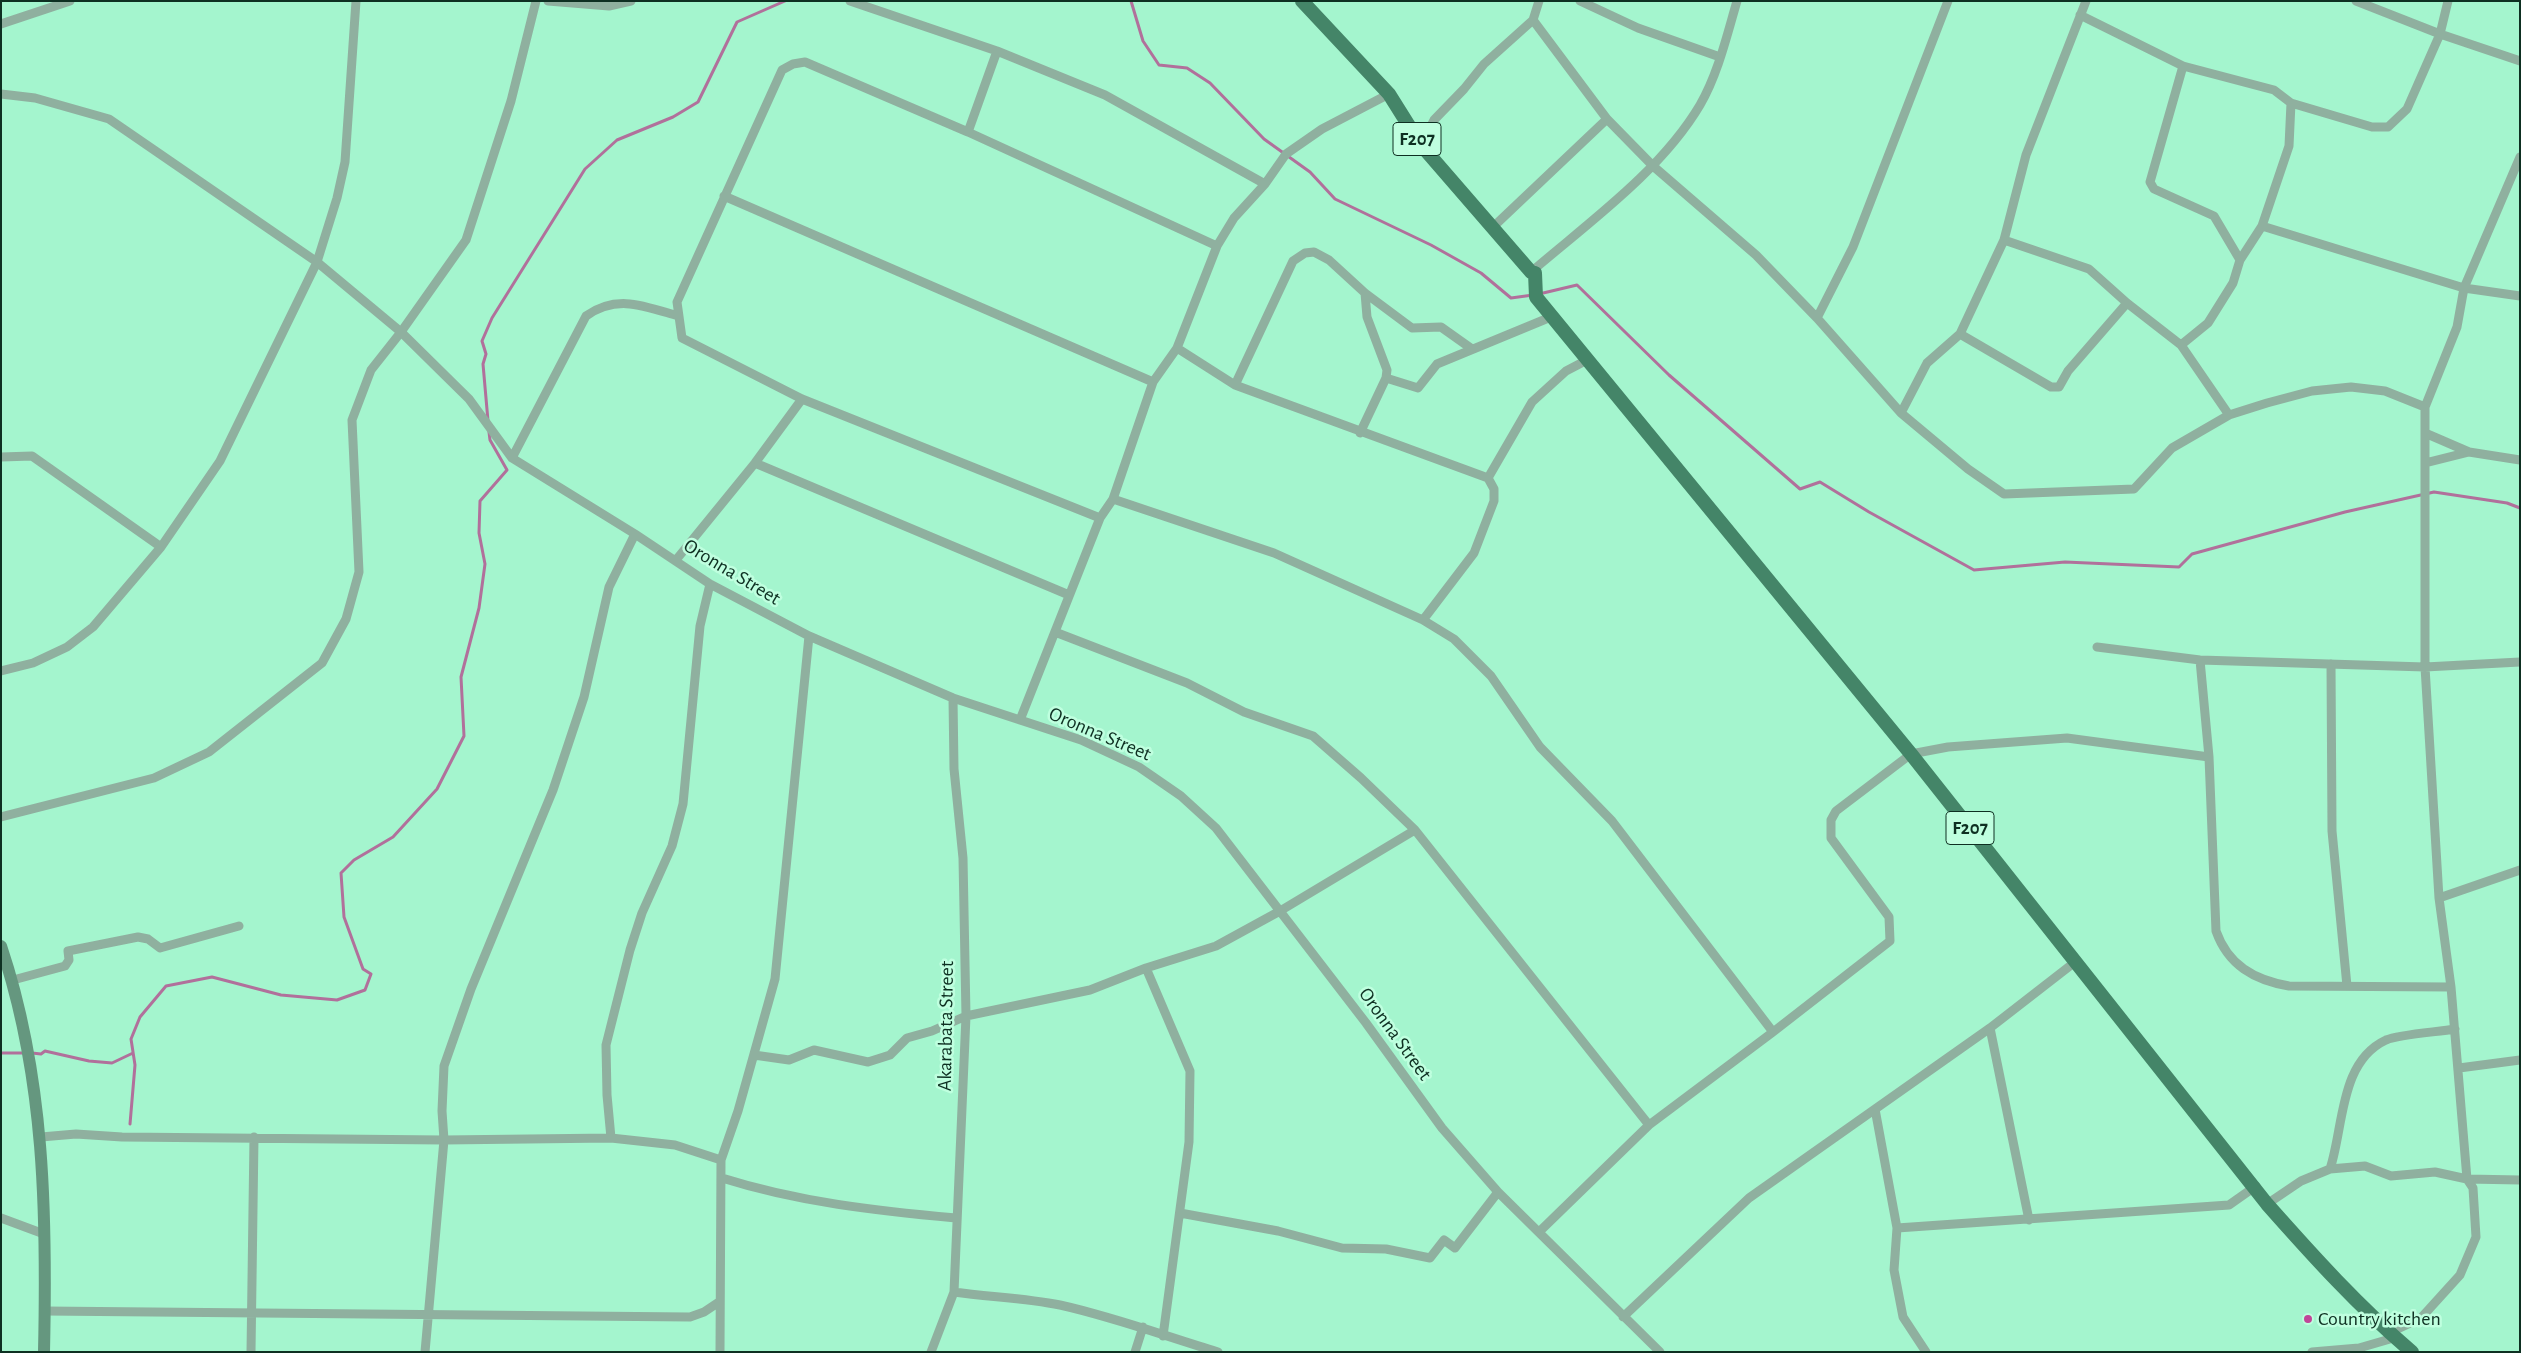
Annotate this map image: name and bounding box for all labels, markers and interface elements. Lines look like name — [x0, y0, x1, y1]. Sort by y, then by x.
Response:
road number: F207 — [1393, 122, 1441, 156]
street label: Oronna Street — [679, 534, 785, 610]
street label: Oronna Street — [1045, 702, 1155, 766]
road number: F207 — [1946, 811, 1994, 844]
street label: Akarabata Street — [933, 961, 959, 1091]
street label: Oronna Street — [1353, 983, 1437, 1085]
place label: Country kitchen — [2318, 1307, 2441, 1331]
marker: Country kitchen — [2302, 1313, 2314, 1325]

